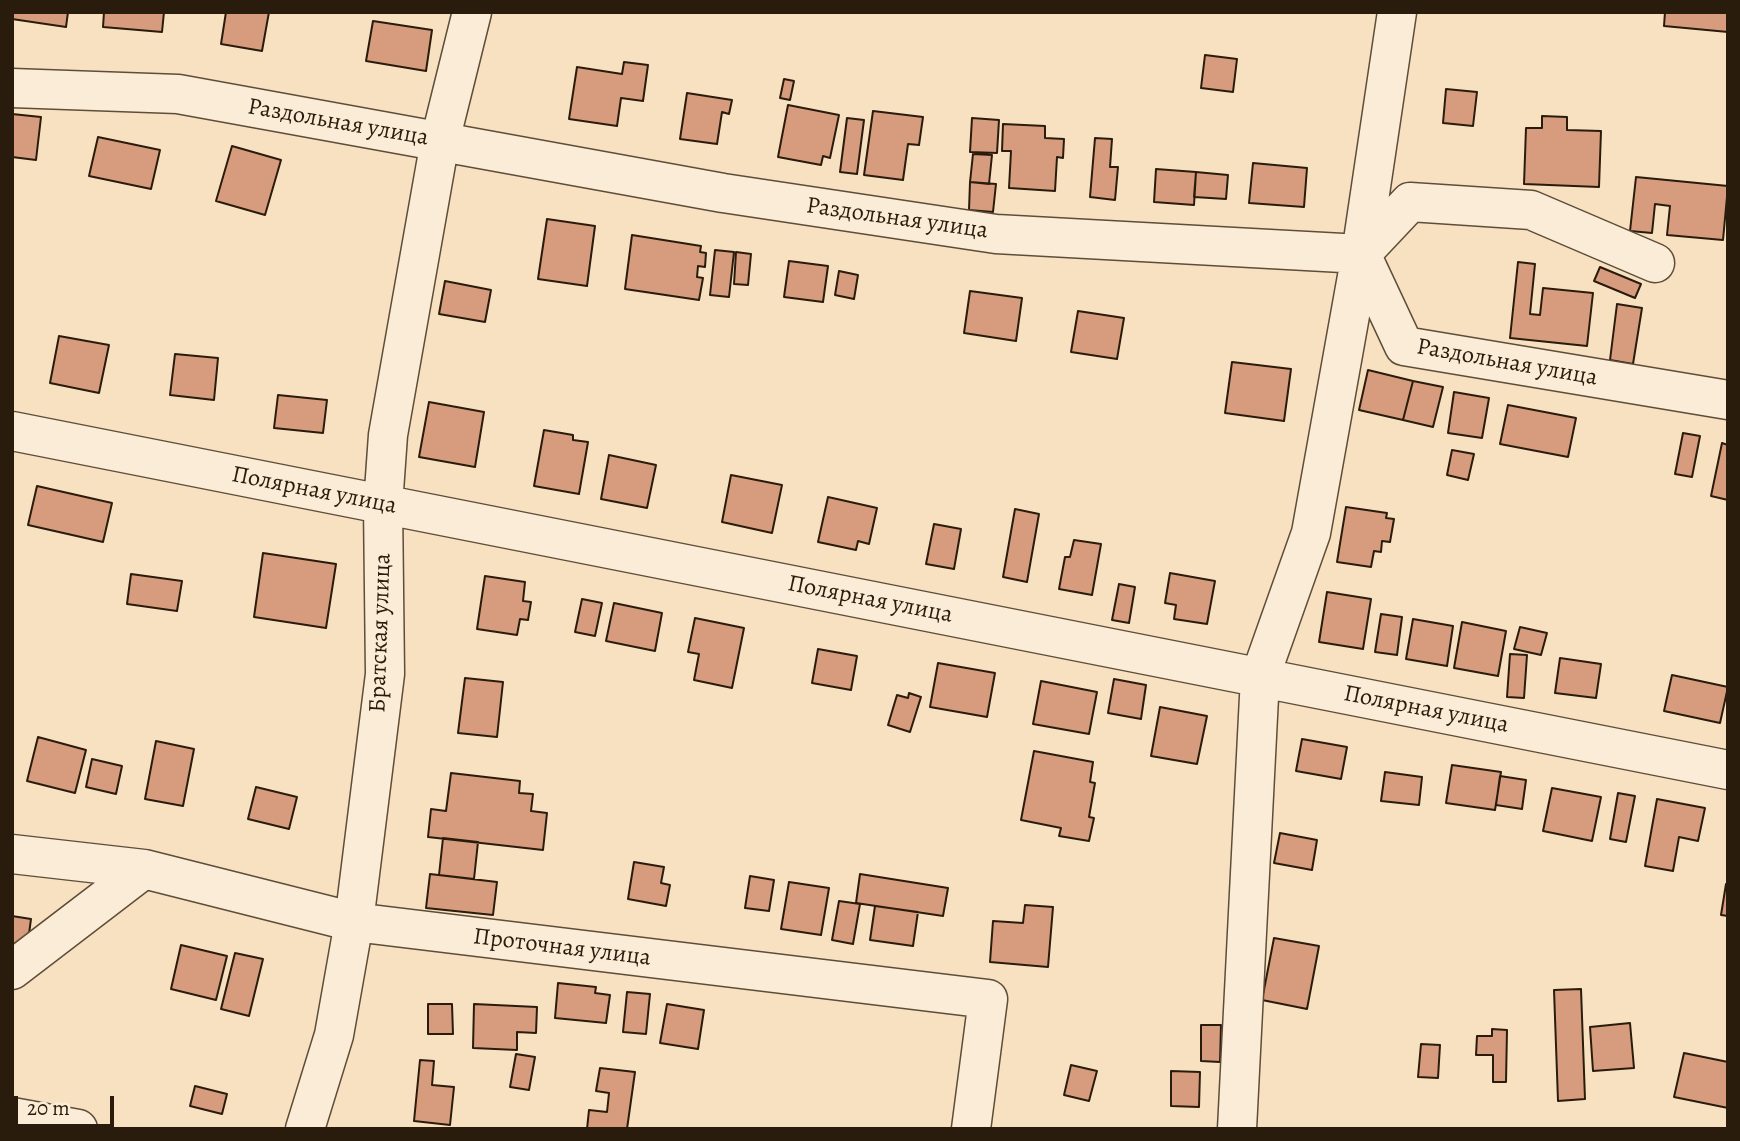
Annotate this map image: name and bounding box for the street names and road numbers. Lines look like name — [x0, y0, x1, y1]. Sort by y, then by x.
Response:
street label: Раздольная улица — [245, 93, 431, 153]
street label: Раздольная улица — [804, 192, 990, 246]
street label: Раздольная улица — [1414, 333, 1600, 393]
street label: Полярная улица — [229, 461, 399, 521]
street label: Братская улица — [364, 553, 398, 713]
street label: Полярная улица — [785, 570, 955, 630]
street label: Полярная улица — [1341, 680, 1511, 740]
street label: Проточная улица — [472, 923, 652, 973]

